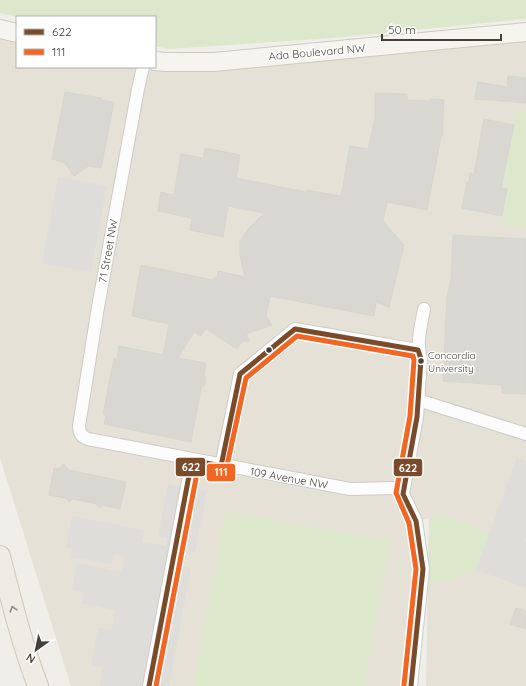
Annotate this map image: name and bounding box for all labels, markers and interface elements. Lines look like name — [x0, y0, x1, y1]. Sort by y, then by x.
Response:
legend — [16, 16, 156, 68]
scale bar — [382, 16, 501, 42]
text: 50 m — [388, 22, 416, 37]
text: 622 — [52, 24, 72, 39]
street label: Ada Boulevard NW — [268, 41, 366, 63]
text: 111 — [52, 44, 65, 59]
street label: 71 Street NW — [95, 217, 121, 284]
unlabelled marker — [264, 345, 274, 355]
place label: Concordia University — [428, 349, 475, 375]
marker: Concordia University — [416, 356, 426, 366]
line badge: 622 — [175, 457, 206, 477]
line badge: 622 — [393, 458, 423, 477]
text: 622 — [182, 460, 200, 474]
text: 622 — [399, 461, 417, 475]
line badge: 111 — [206, 463, 236, 482]
street label: 109 Avenue NW — [249, 464, 329, 492]
text: 111 — [215, 465, 227, 479]
one-way arrow — [9, 606, 18, 613]
north arrow — [16, 630, 56, 670]
text: N — [23, 650, 38, 666]

